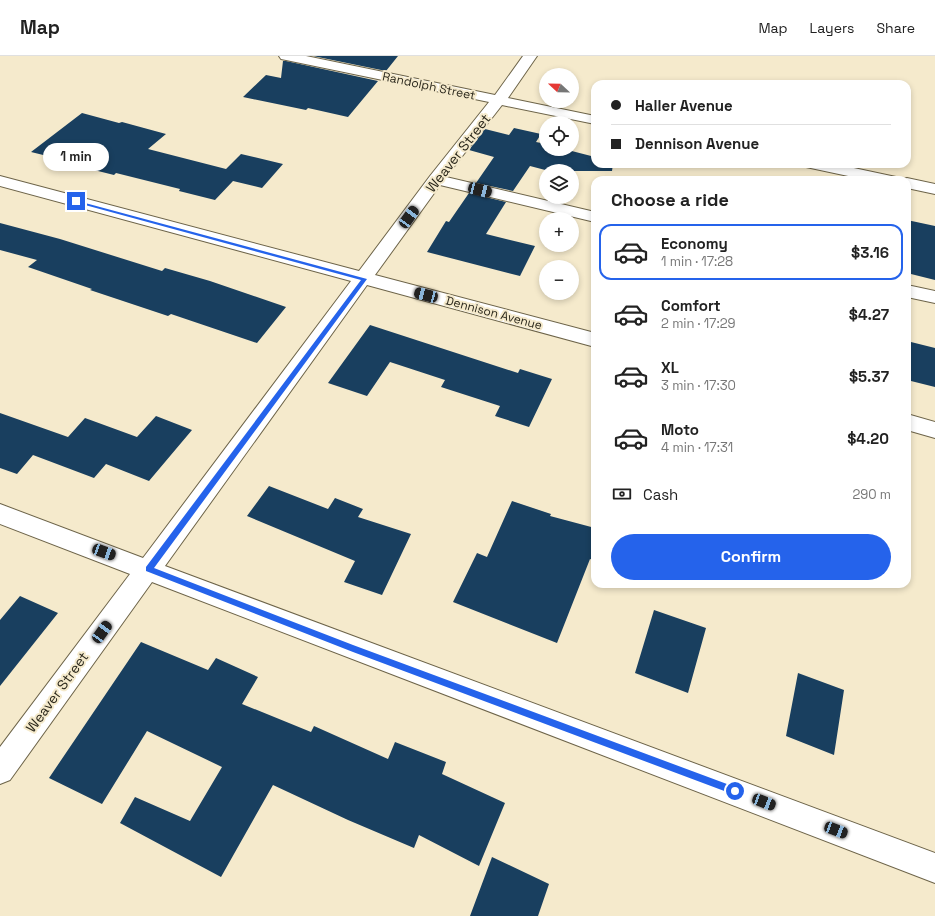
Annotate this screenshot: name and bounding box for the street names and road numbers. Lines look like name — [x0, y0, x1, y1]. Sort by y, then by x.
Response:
street label: Randolph Street — [381, 68, 477, 104]
street label: Weaver Street — [422, 110, 494, 196]
street label: Dennison Avenue — [444, 292, 544, 334]
street label: Weaver Street — [22, 648, 92, 736]

